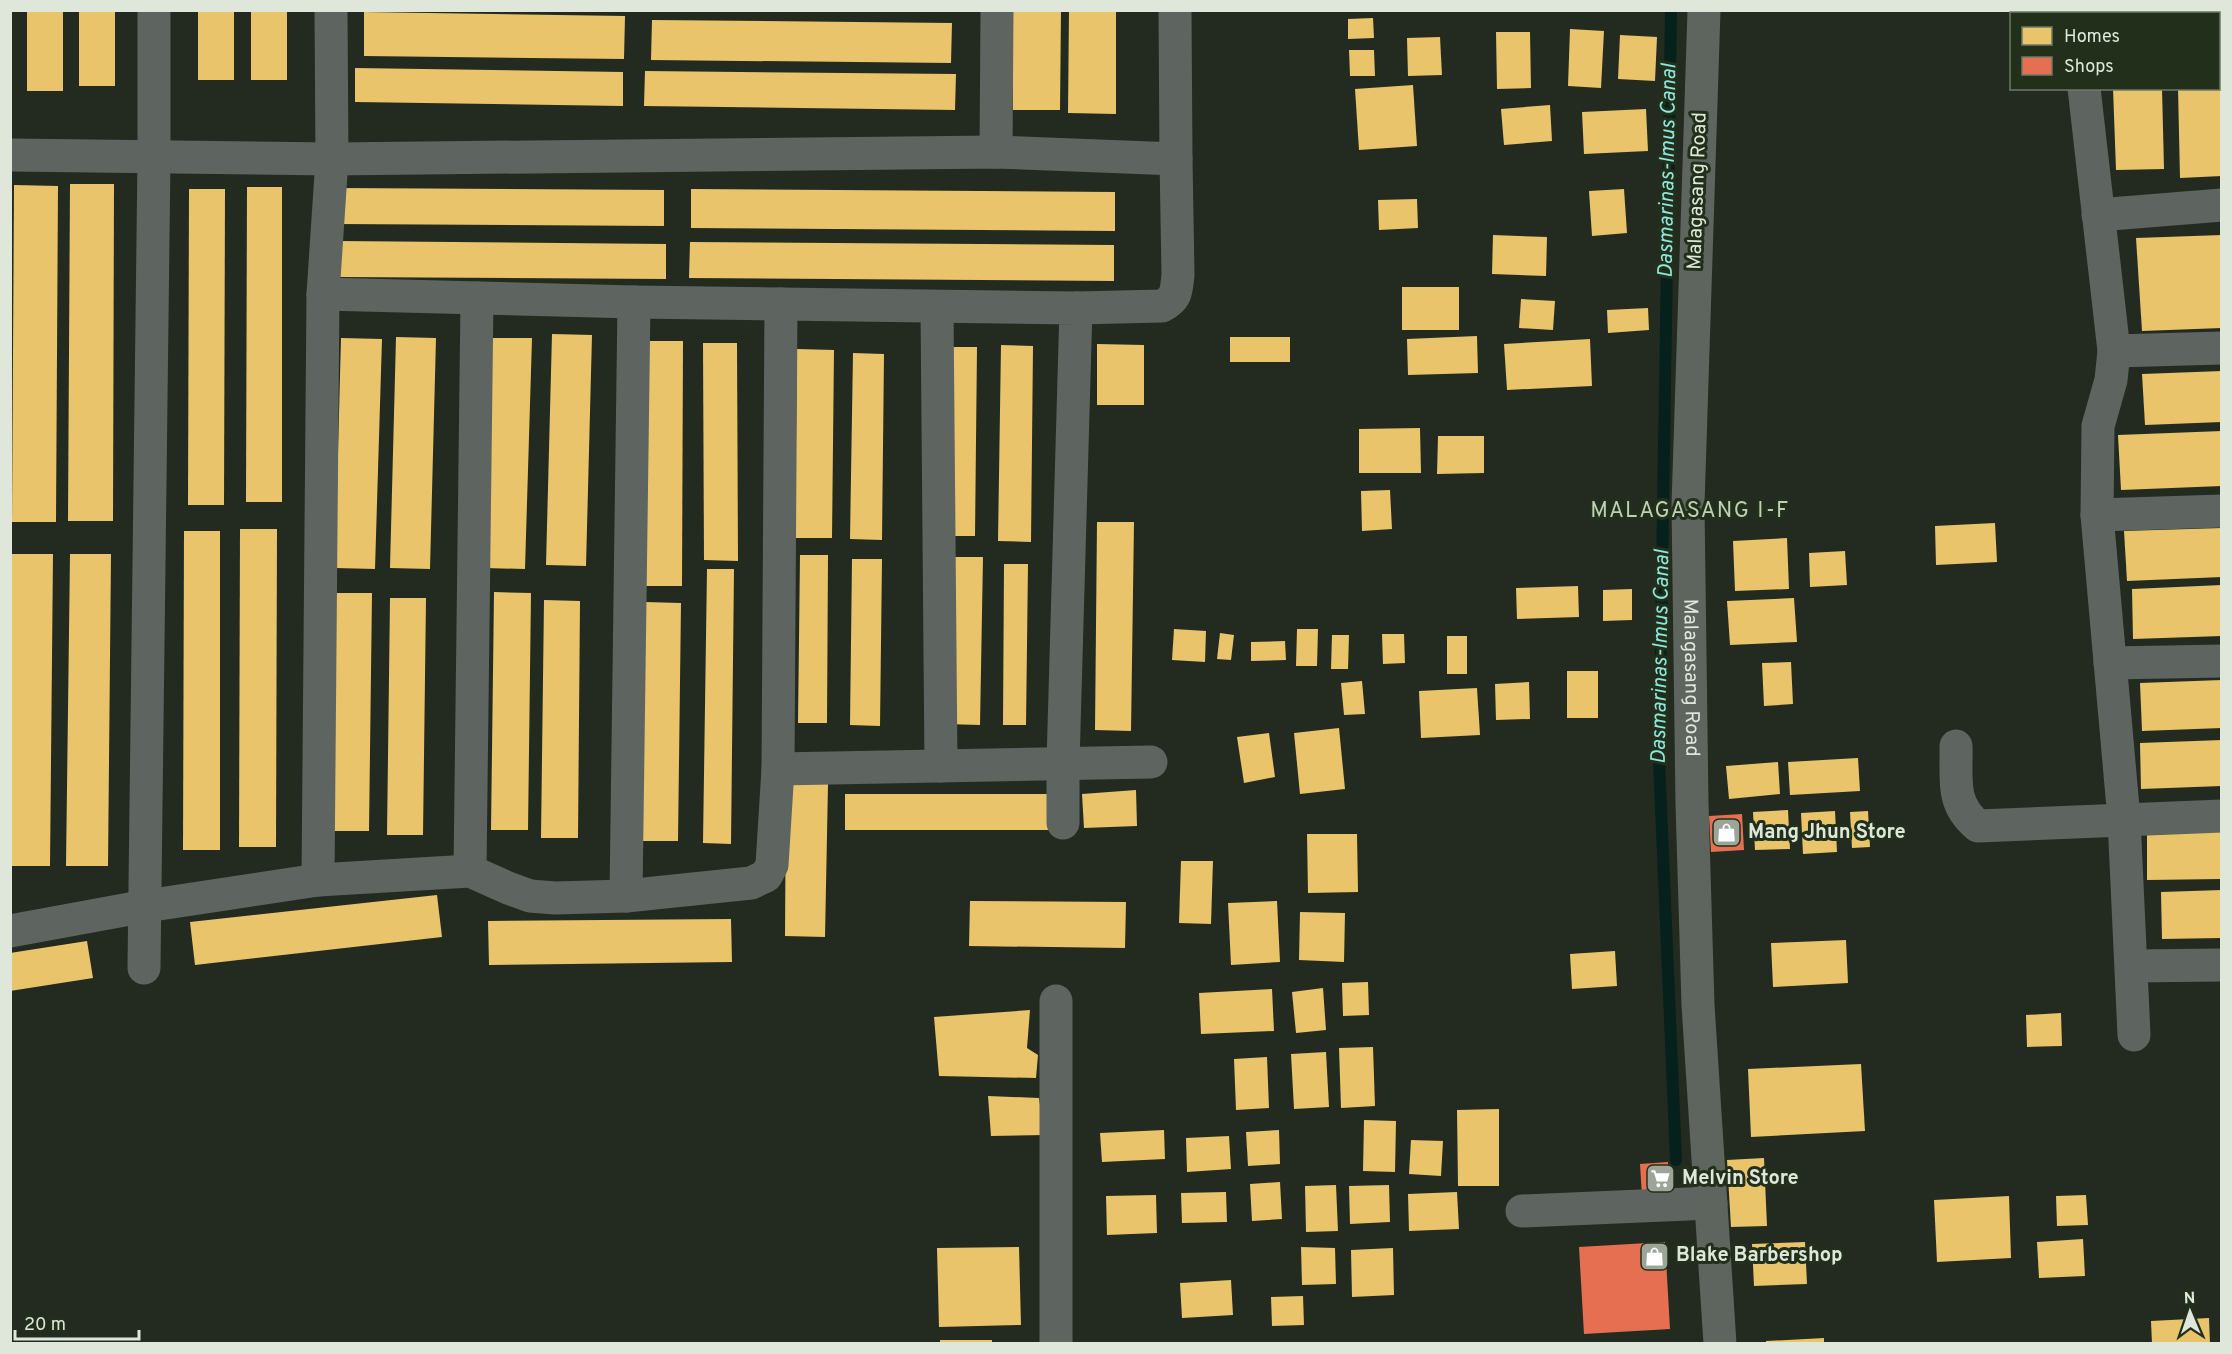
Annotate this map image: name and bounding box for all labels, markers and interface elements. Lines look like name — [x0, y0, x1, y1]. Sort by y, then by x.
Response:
legend — [2010, 12, 2220, 90]
text: Homes — [2064, 26, 2120, 49]
text: Shops — [2064, 56, 2114, 79]
water label: Dasmarinas-Imus Canal — [1653, 62, 1683, 278]
street label: Malagasang Road — [1682, 112, 1714, 270]
district label: MALAGASANG I-F — [1590, 498, 1790, 525]
water label: Dasmarinas-Imus Canal — [1646, 548, 1676, 764]
street label: Malagasang Road — [1676, 599, 1704, 757]
shop icon: Mang Jhun Store — [1711, 817, 1743, 849]
place label: Mang Jhun Store — [1748, 820, 1906, 846]
supermarket icon: Melvin Store — [1645, 1163, 1677, 1195]
place label: Melvin Store — [1682, 1166, 1799, 1192]
shop icon: Blake Barbershop — [1639, 1240, 1671, 1272]
place label: Blake Barbershop — [1676, 1243, 1843, 1269]
north arrow — [2160, 1282, 2220, 1342]
text: N — [2183, 1289, 2196, 1309]
scale bar — [15, 1303, 140, 1341]
text: 20 m — [24, 1314, 66, 1337]

